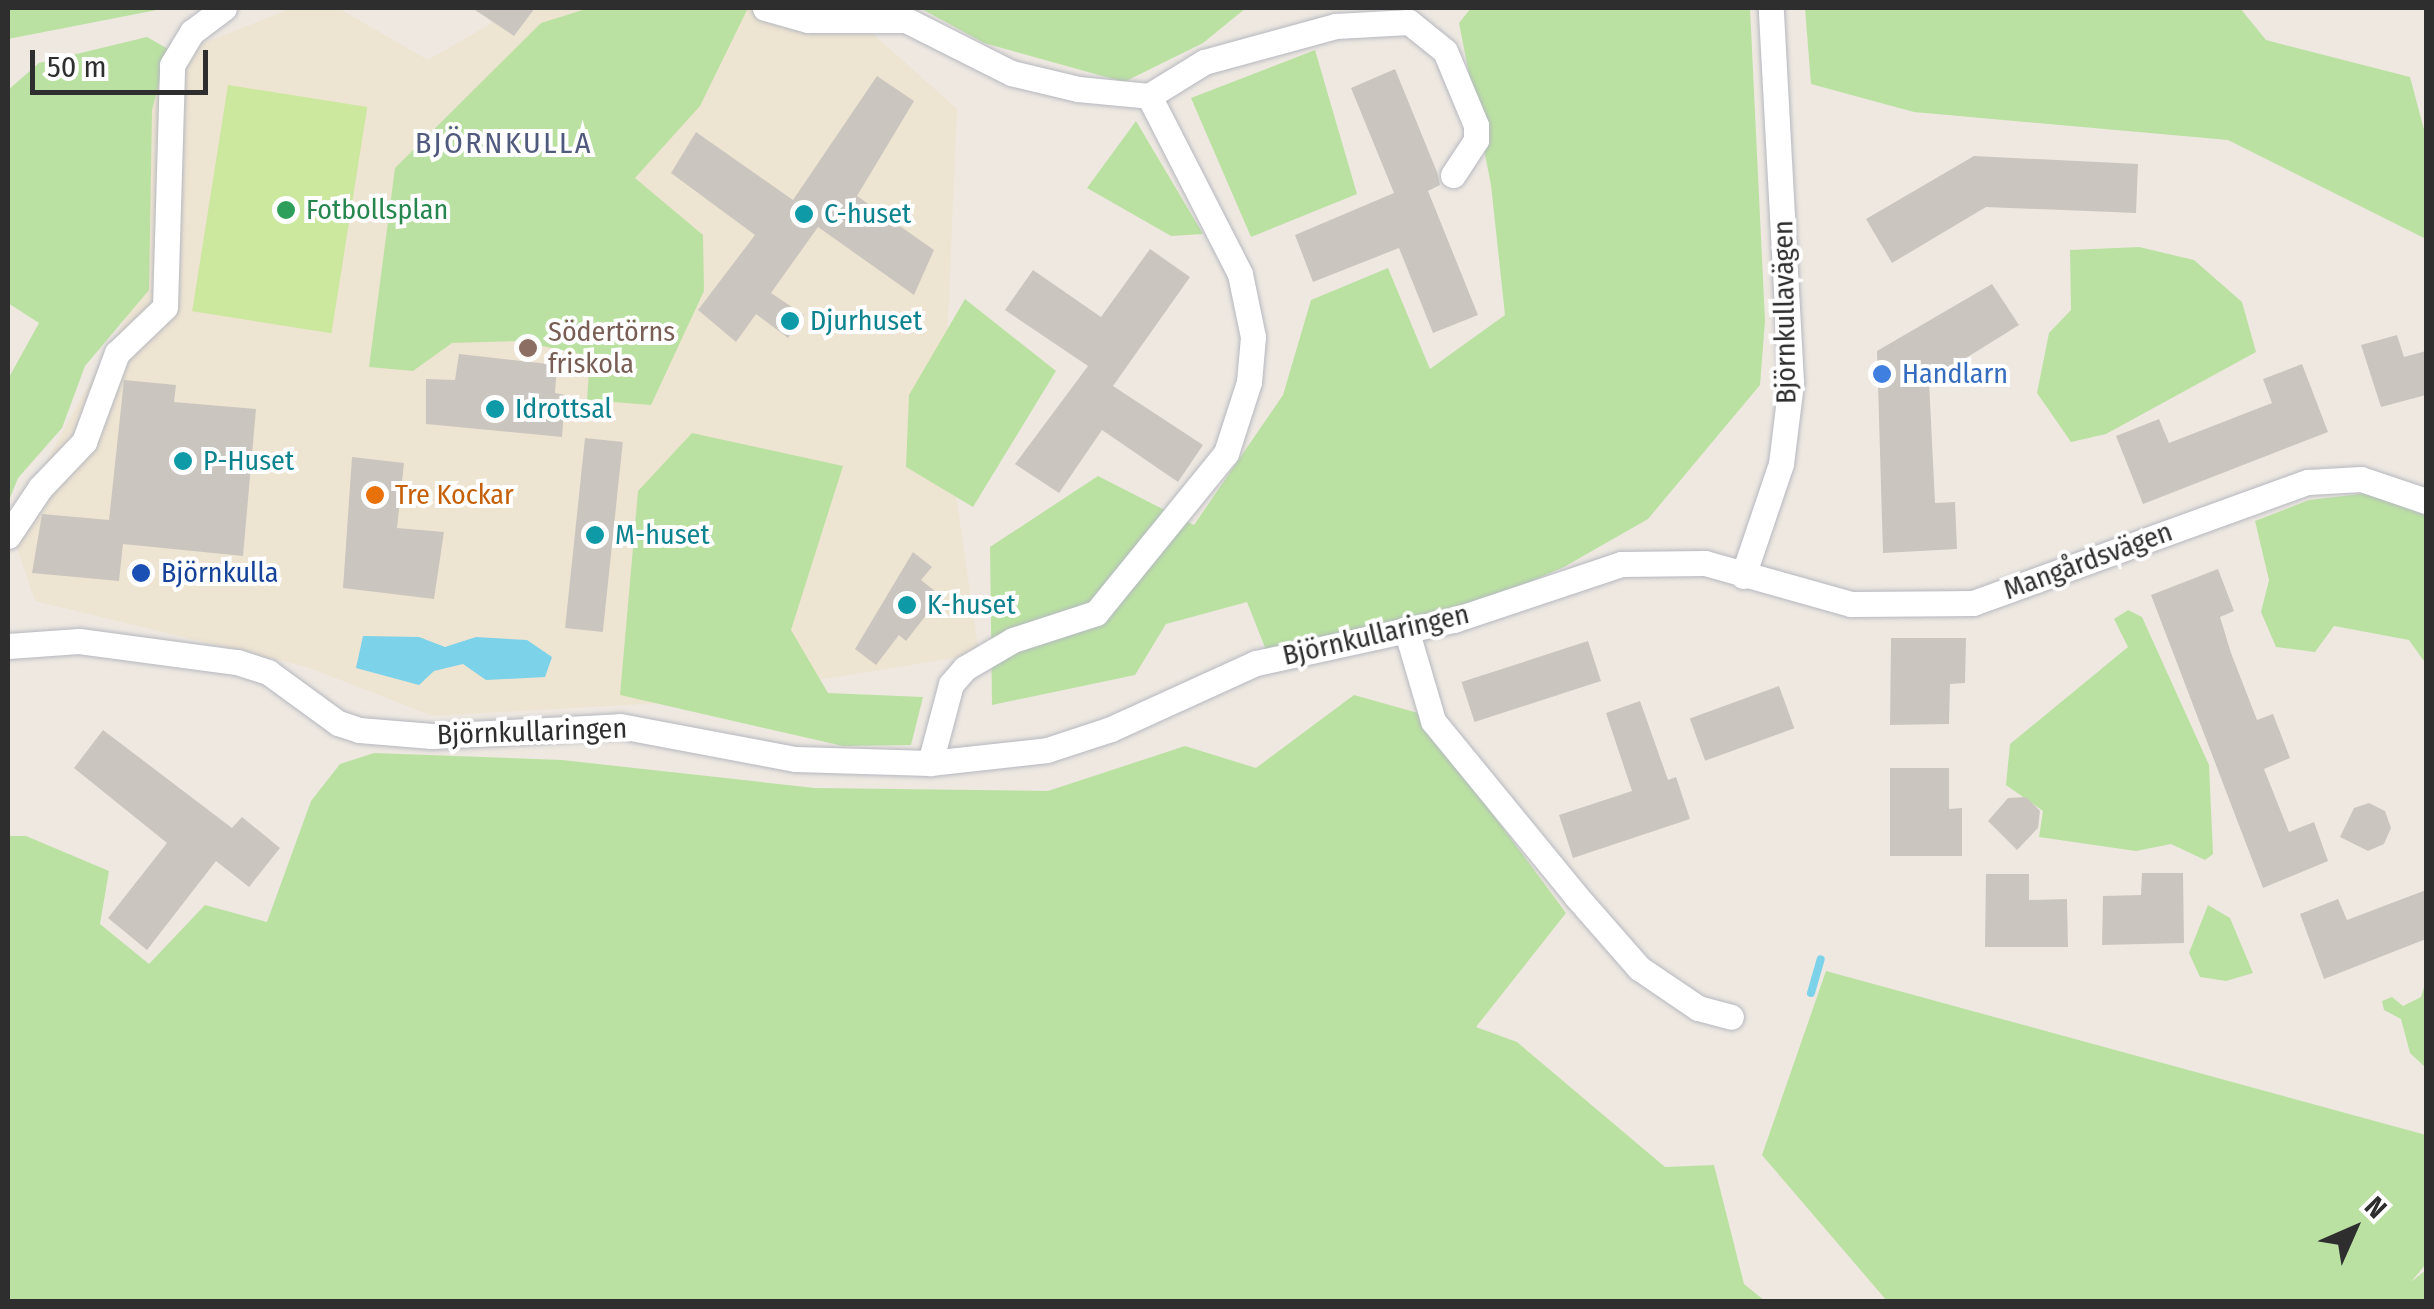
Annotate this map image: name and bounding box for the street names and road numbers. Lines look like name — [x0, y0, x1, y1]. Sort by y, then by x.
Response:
street label: Björnkullavägen — [1767, 220, 1803, 404]
street label: Mangårdsvägen — [1999, 515, 2177, 607]
street label: Björnkullaringen — [1279, 597, 1473, 673]
street label: Björnkullaringen — [436, 712, 628, 752]

